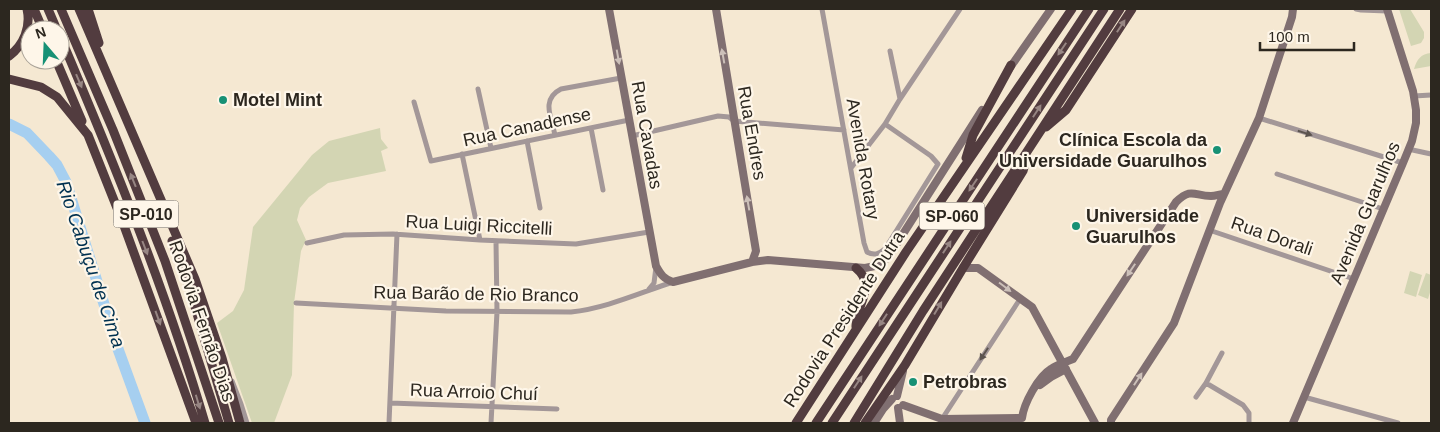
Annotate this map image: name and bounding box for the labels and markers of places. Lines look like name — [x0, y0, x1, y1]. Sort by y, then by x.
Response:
place label: Motel Mint — [233, 90, 322, 110]
marker: Motel Mint — [217, 94, 229, 106]
place label: Clínica Escola da Universidade Guarulhos — [999, 130, 1208, 171]
marker: Clínica Escola da Universidade Guarulhos — [1211, 144, 1223, 156]
place label: Universidade Guarulhos — [1086, 206, 1199, 247]
marker: Universidade Guarulhos — [1070, 220, 1082, 232]
place label: Petrobras — [923, 372, 1007, 392]
marker: Petrobras — [907, 376, 919, 388]

